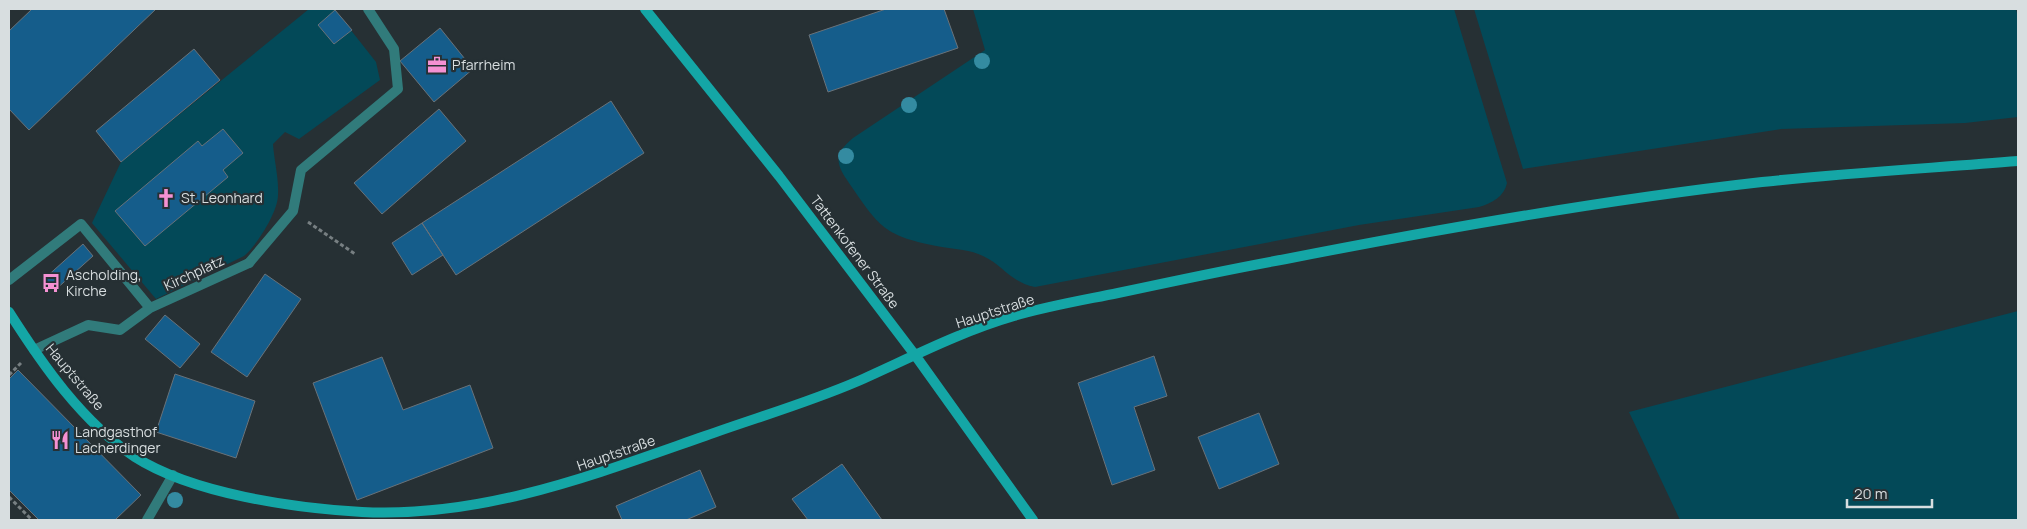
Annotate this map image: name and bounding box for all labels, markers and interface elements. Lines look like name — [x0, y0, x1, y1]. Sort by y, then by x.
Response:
office icon: Pfarrheim — [426, 54, 448, 76]
place label: Pfarrheim — [452, 55, 515, 74]
church icon: St. Leonhard — [155, 187, 177, 209]
place label: St. Leonhard — [181, 188, 263, 207]
street label: Tattenkofener Straße — [807, 191, 904, 312]
street label: Kirchplatz — [160, 250, 227, 295]
place label: Ascholding, Kirche — [66, 265, 142, 300]
bus stop icon: Ascholding, Kirche — [40, 272, 62, 294]
street label: Hauptstraße — [953, 289, 1037, 332]
street label: Hauptstraße — [42, 339, 109, 414]
place label: Landgasthof Lacherdinger — [75, 422, 160, 457]
restaurant icon: Landgasthof Lacherdinger — [49, 429, 71, 451]
street label: Hauptstraße — [574, 430, 658, 475]
scale bar — [1847, 476, 1932, 508]
text: 20 m — [1854, 483, 1887, 504]

